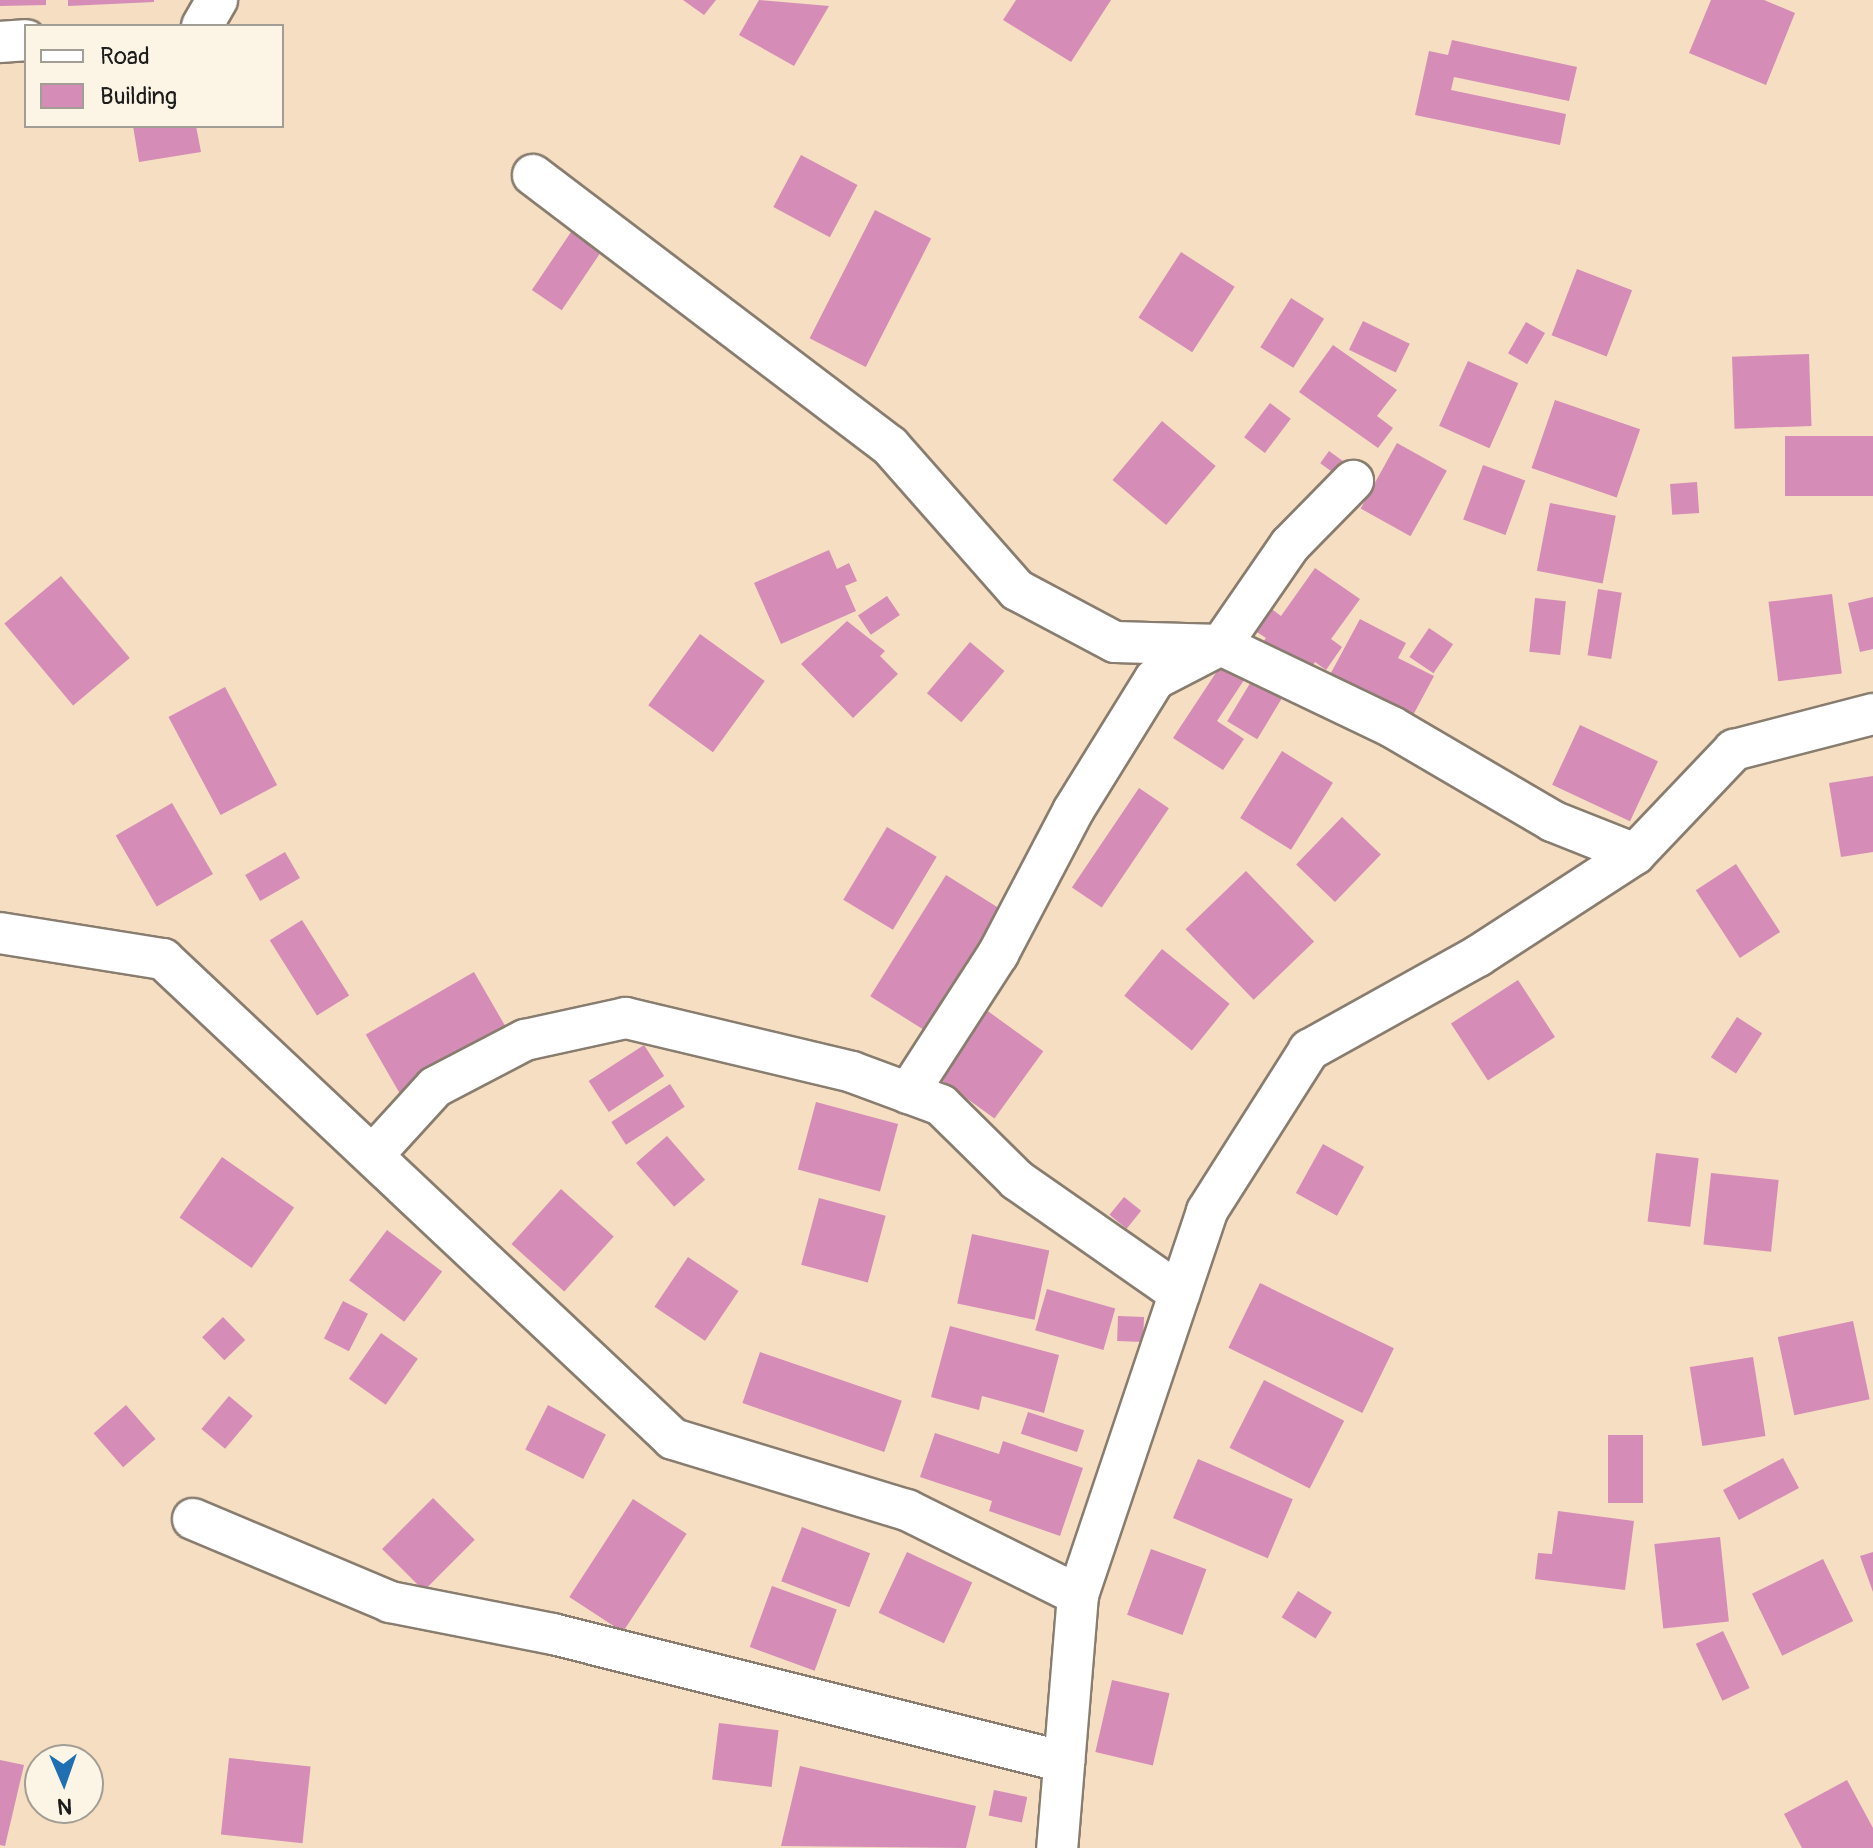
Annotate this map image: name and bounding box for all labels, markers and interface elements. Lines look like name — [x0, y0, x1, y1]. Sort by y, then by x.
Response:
legend — [24, 24, 284, 128]
text: Road — [100, 42, 150, 71]
text: Building — [100, 82, 177, 111]
north arrow — [24, 1744, 104, 1824]
text: N — [57, 1792, 73, 1820]

